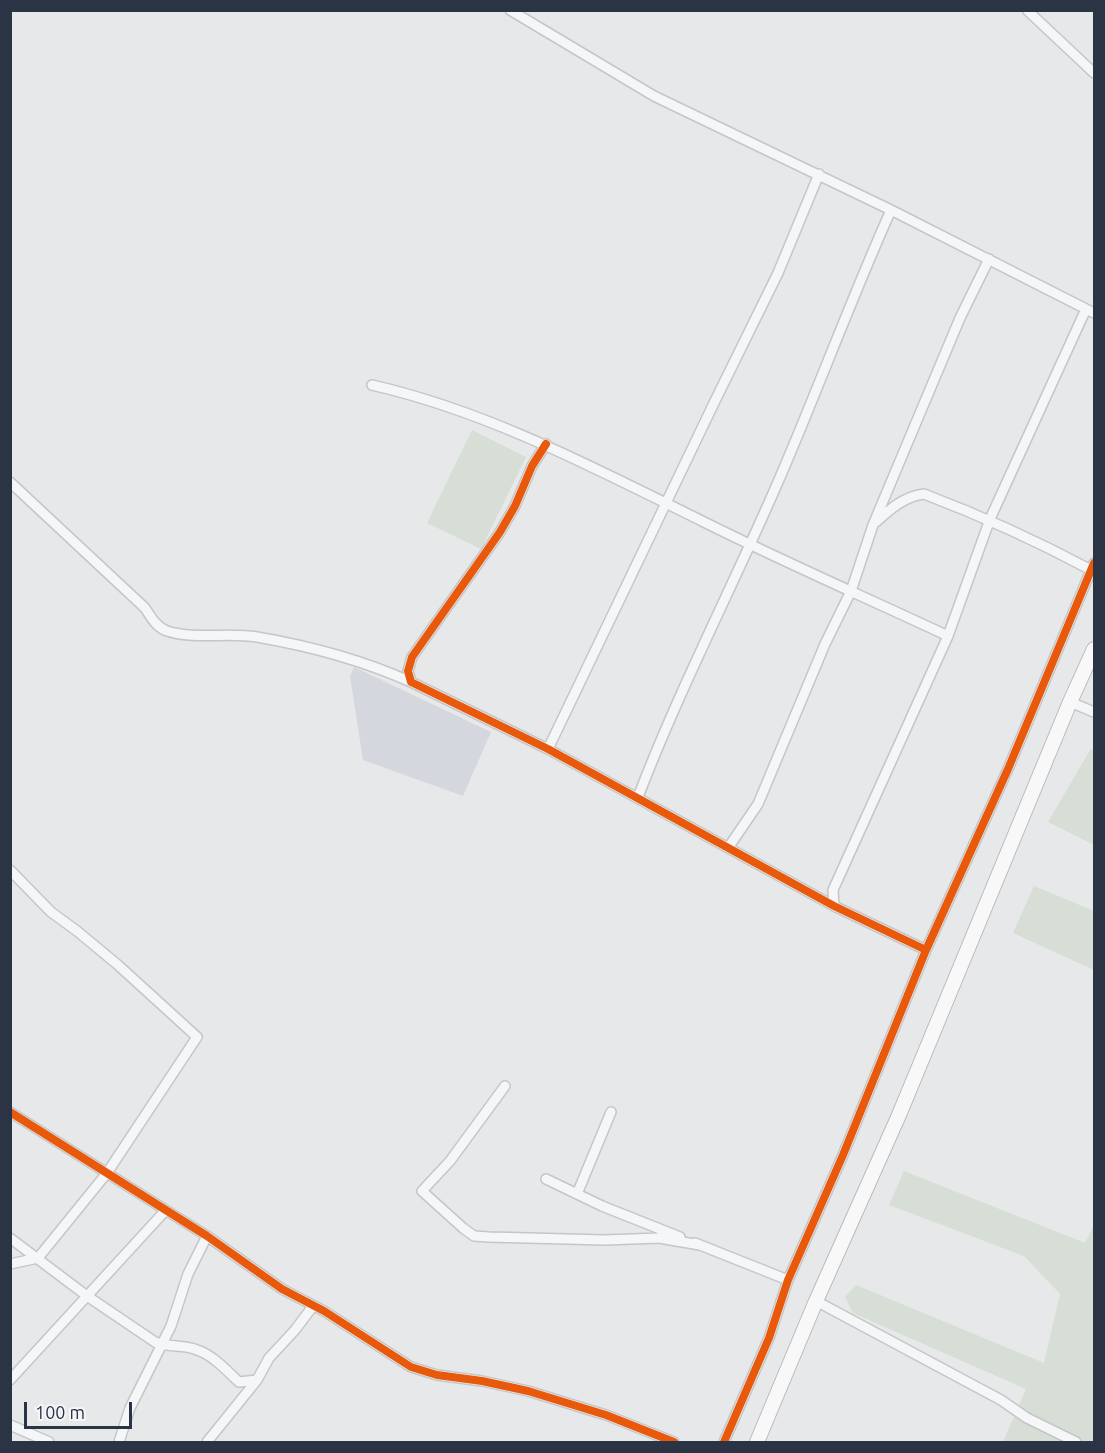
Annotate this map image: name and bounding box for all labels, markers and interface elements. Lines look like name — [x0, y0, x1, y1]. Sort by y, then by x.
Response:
scale bar — [27, 1390, 135, 1428]
text: 100 m — [35, 1402, 85, 1422]

